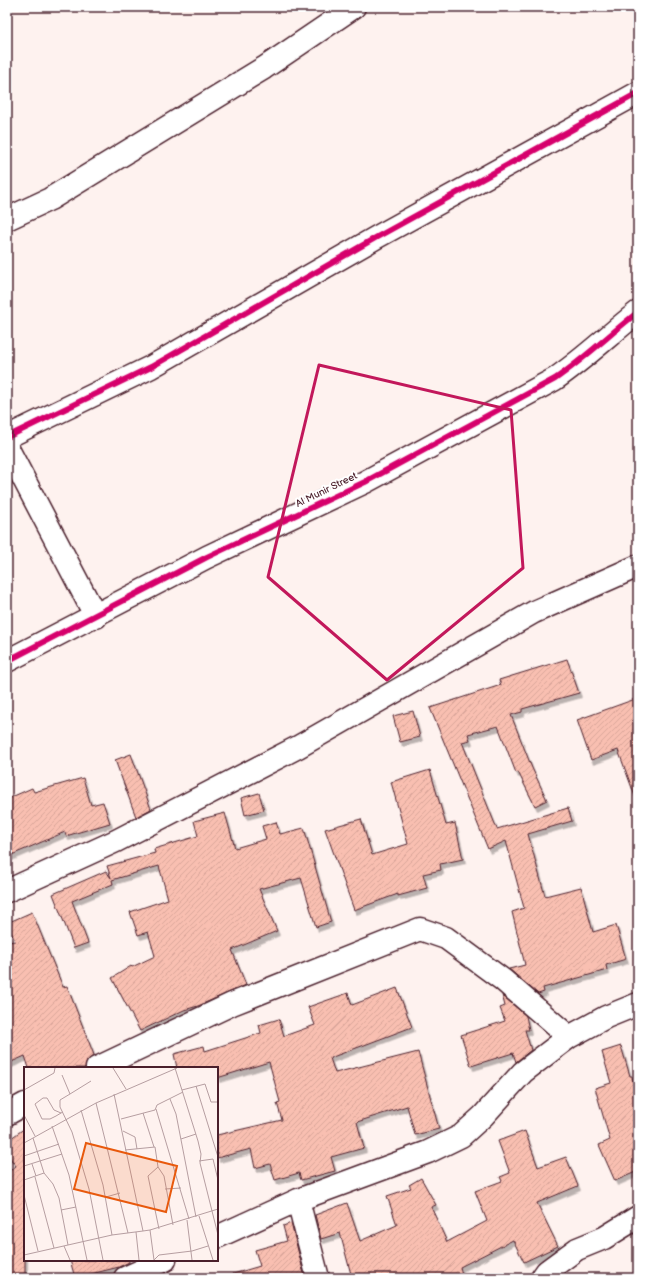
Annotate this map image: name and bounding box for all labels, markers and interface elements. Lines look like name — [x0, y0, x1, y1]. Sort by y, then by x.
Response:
street label: Al Munir Street — [294, 470, 359, 510]
inset map — [24, 1067, 218, 1261]

